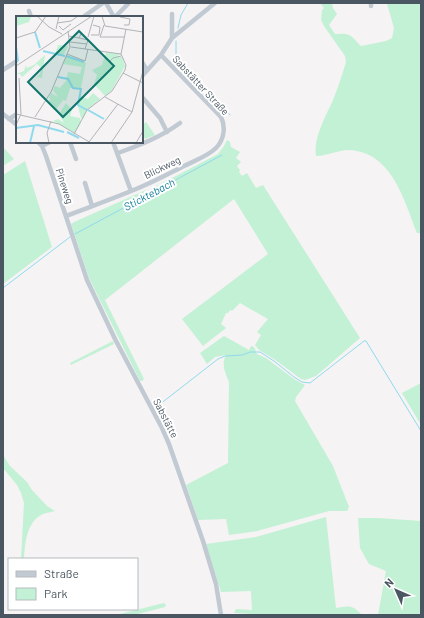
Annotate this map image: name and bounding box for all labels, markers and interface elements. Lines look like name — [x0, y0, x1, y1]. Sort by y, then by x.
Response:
inset map — [16, 16, 143, 143]
street label: Sabstätter Straße — [170, 53, 232, 117]
street label: Blickweg — [142, 153, 182, 181]
street label: Pineweg — [54, 167, 76, 205]
water label: Sticktebach — [121, 175, 177, 213]
street label: Sabstätte — [151, 396, 181, 440]
legend — [8, 558, 138, 610]
text: Straße — [44, 566, 79, 580]
north arrow — [376, 570, 416, 610]
text: N — [381, 575, 396, 590]
text: Park — [44, 586, 68, 600]

